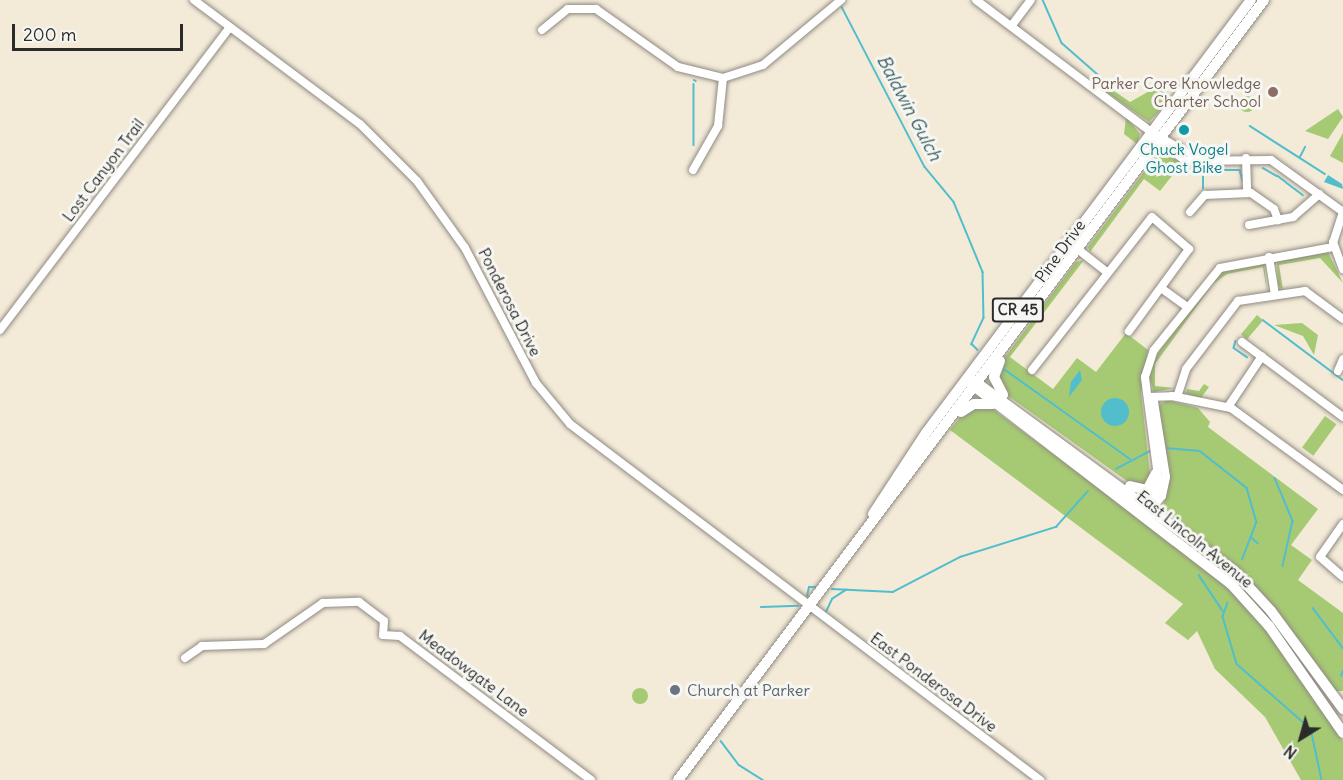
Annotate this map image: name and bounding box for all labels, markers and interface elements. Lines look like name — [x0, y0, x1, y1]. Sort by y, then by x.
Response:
scale bar — [15, 12, 186, 50]
text: 200 m — [23, 23, 77, 46]
water label: Baldwin Gulch — [872, 51, 946, 165]
place label: Parker Core Knowledge Charter School — [1091, 73, 1261, 111]
marker: Parker Core Knowledge Charter School — [1266, 85, 1280, 99]
street label: Lost Canyon Trail — [58, 115, 148, 225]
marker: Chuck Vogel Ghost Bike — [1177, 123, 1191, 137]
place label: Chuck Vogel Ghost Bike — [1140, 139, 1228, 177]
street label: Pine Drive — [1031, 216, 1089, 286]
street label: Ponderosa Drive — [474, 245, 546, 359]
road number: CR 45 — [991, 298, 1045, 322]
street label: East Lincoln Avenue — [1133, 486, 1257, 592]
street label: Meadowgate Lane — [415, 625, 533, 721]
street label: East Ponderosa Drive — [867, 628, 1001, 736]
place label: Church at Parker — [687, 680, 810, 700]
marker: Church at Parker — [668, 683, 682, 697]
north arrow — [1271, 708, 1331, 768]
text: N — [1280, 741, 1301, 764]

